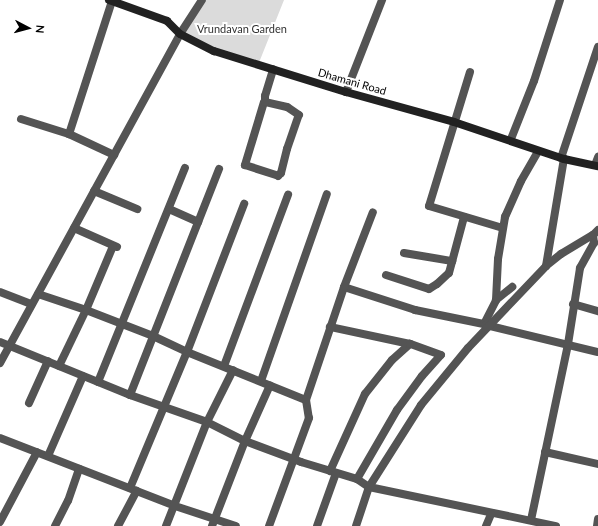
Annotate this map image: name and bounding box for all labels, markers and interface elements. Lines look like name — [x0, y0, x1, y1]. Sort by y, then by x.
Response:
north arrow — [8, 8, 48, 48]
park label: Vrundavan Garden — [197, 22, 287, 36]
text: N — [34, 24, 47, 34]
street label: Dhamani Road — [316, 66, 388, 98]

